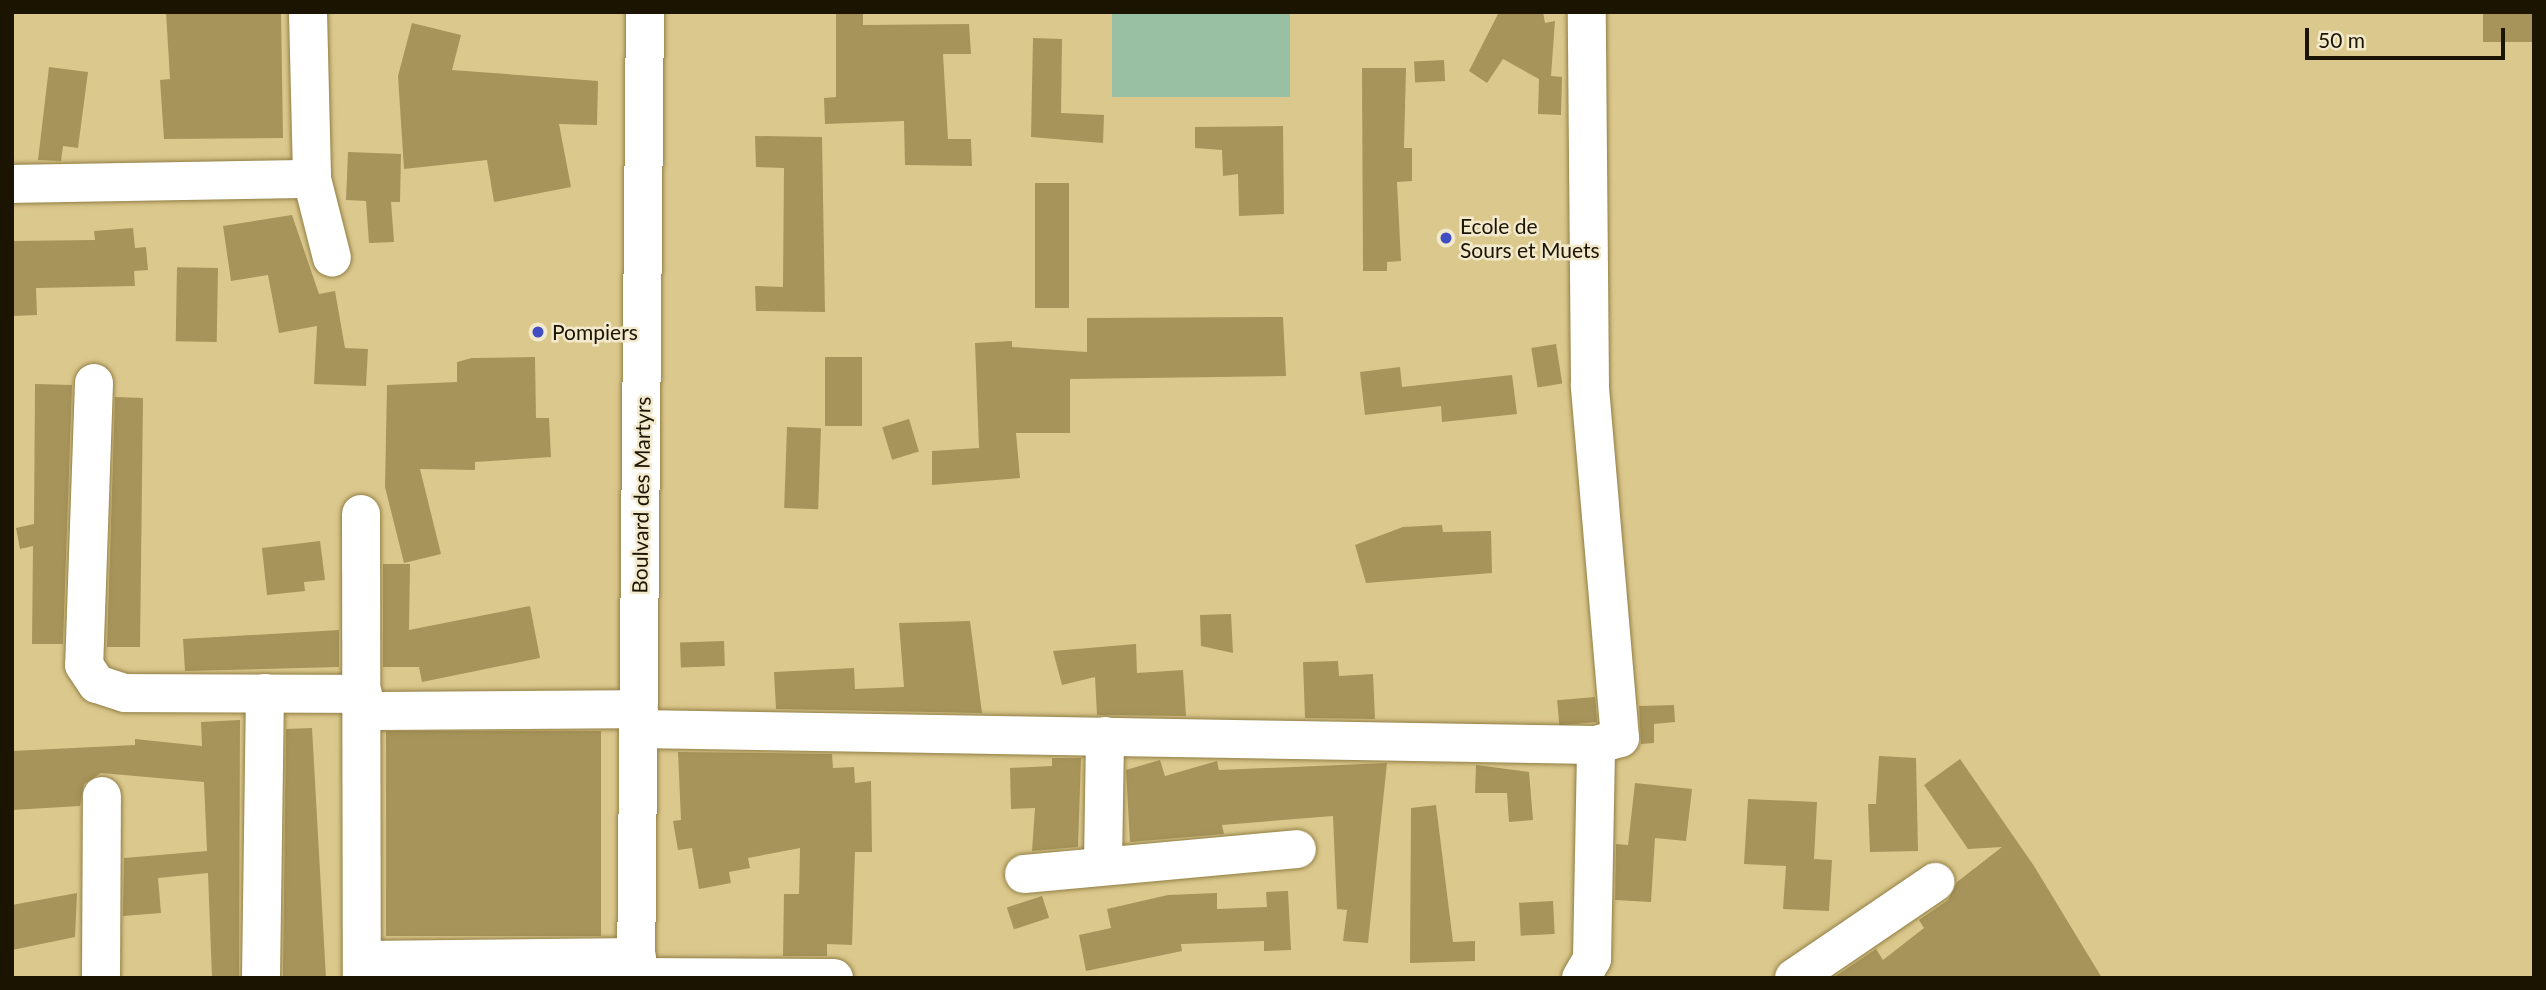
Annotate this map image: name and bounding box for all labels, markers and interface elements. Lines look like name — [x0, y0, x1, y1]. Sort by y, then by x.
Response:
scale bar — [2308, 14, 2508, 58]
text: 50 m — [2318, 27, 2365, 52]
place label: Ecole de Sours et Muets — [1460, 213, 1600, 263]
marker: Ecole de Sours et Muets — [1438, 230, 1454, 246]
place label: Pompiers — [552, 319, 638, 345]
marker: Pompiers — [530, 324, 546, 340]
street label: Boulvard des Martyrs — [627, 396, 655, 594]

